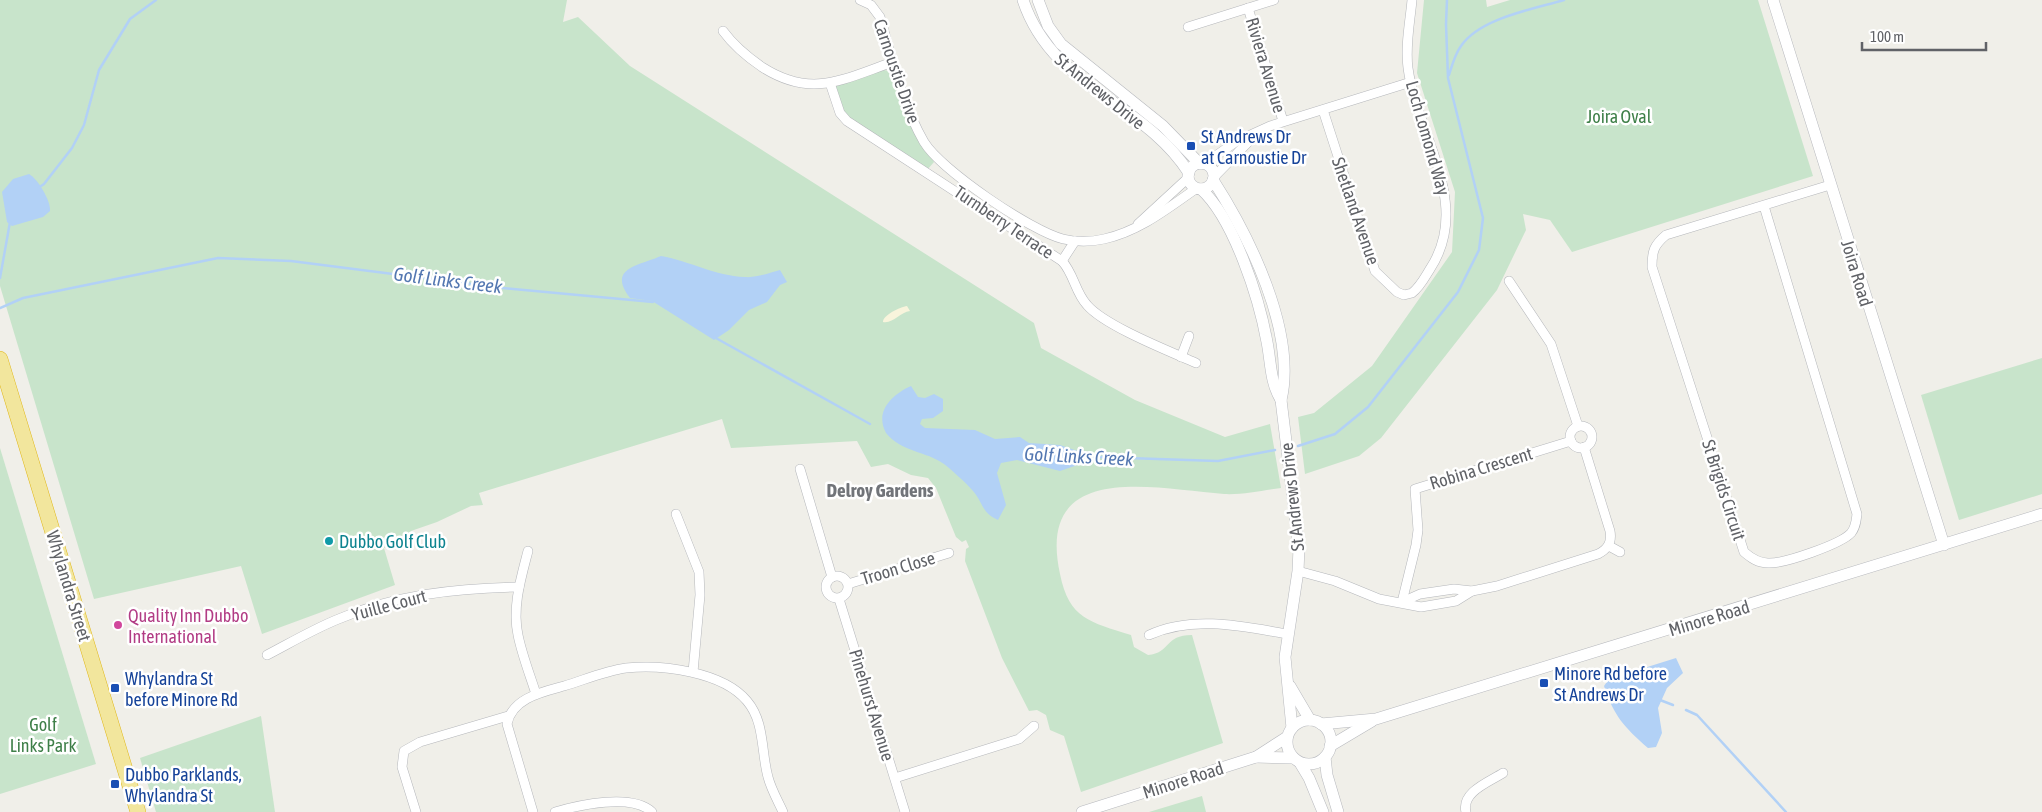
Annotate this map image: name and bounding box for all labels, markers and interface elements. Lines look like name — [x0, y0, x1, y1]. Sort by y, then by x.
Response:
street label: Riviera Avenue — [1242, 15, 1290, 115]
street label: Carnoustie Drive — [869, 16, 925, 126]
scale bar — [1862, 20, 1986, 52]
text: 100 m — [1870, 28, 1904, 45]
street label: St Andrews Drive — [1051, 49, 1149, 133]
street label: Loch Lomond Way — [1402, 78, 1454, 198]
park label: Joira Oval — [1586, 106, 1652, 127]
place label: St Andrews Dr at Carnoustie Dr — [1201, 126, 1307, 168]
marker: St Andrews Dr at Carnoustie Dr — [1185, 140, 1197, 152]
street label: Shetland Avenue — [1328, 154, 1384, 268]
street label: Turnberry Terrace — [950, 181, 1058, 263]
street label: Joira Road — [1837, 237, 1877, 309]
water label: Golf Links Creek — [392, 262, 504, 298]
street label: St Brigids Circuit — [1698, 437, 1750, 543]
water label: Golf Links Creek — [1024, 442, 1135, 470]
street label: St Andrews Drive — [1276, 442, 1308, 552]
street label: Robina Crescent — [1427, 442, 1535, 494]
district label: Delroy Gardens — [826, 479, 934, 501]
street label: Whylandra Street — [42, 528, 96, 644]
place label: Dubbo Golf Club — [339, 531, 446, 552]
marker: Dubbo Golf Club — [323, 535, 335, 547]
street label: Troon Close — [859, 547, 937, 589]
street label: Yuille Court — [349, 585, 429, 625]
street label: Minore Road — [1666, 596, 1752, 640]
place label: Quality Inn Dubbo International — [128, 605, 248, 647]
marker: Quality Inn Dubbo International — [112, 619, 124, 631]
street label: Pinehurst Avenue — [845, 646, 899, 764]
place label: Minore Rd before St Andrews Dr — [1554, 663, 1667, 705]
place label: Whylandra St before Minore Rd — [125, 668, 238, 710]
marker: Minore Rd before St Andrews Dr — [1538, 677, 1550, 689]
marker: Whylandra St before Minore Rd — [109, 682, 121, 694]
park label: Golf Links Park — [10, 714, 76, 756]
street label: Minore Road — [1140, 757, 1226, 803]
place label: Dubbo Parklands, Whylandra St — [125, 764, 242, 806]
marker: Dubbo Parklands, Whylandra St — [109, 778, 121, 790]

